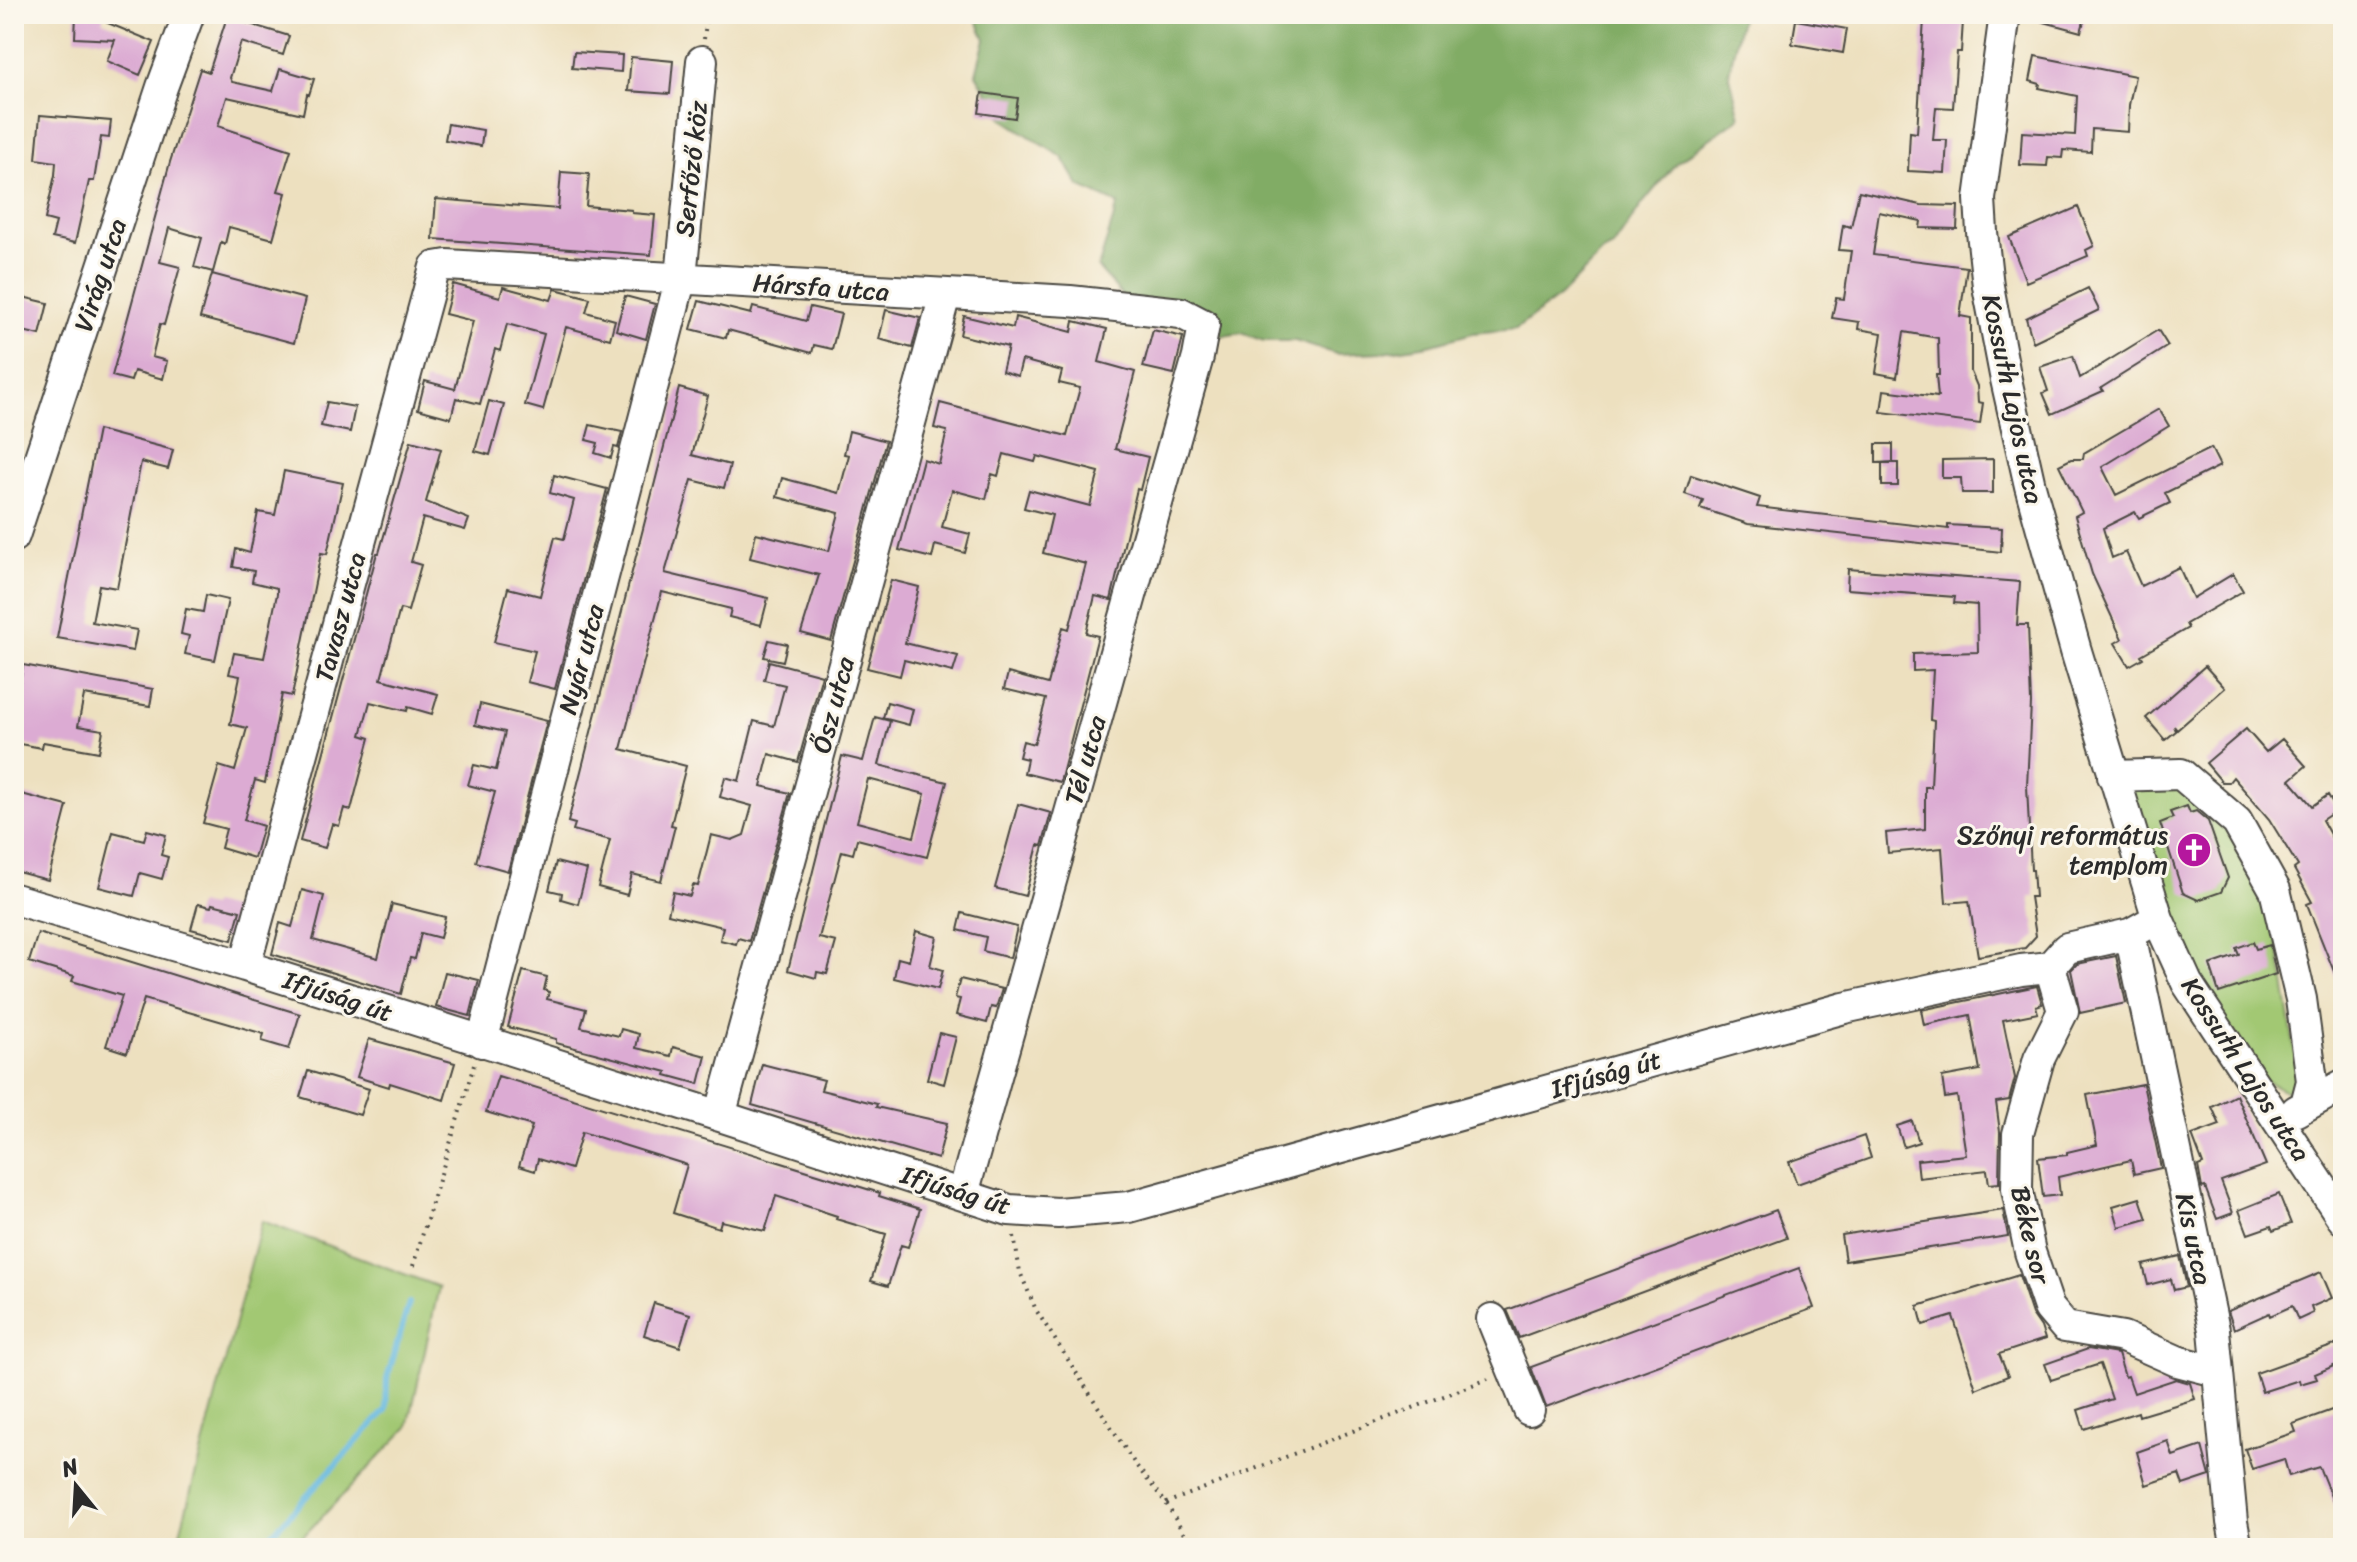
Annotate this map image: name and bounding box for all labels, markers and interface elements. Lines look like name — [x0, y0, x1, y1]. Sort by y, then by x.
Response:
street label: Serfőző köz — [661, 98, 721, 239]
street label: Virág utca — [60, 212, 140, 338]
street label: Hársfa utca — [751, 259, 891, 315]
street label: Kossuth Lajos utca — [1968, 290, 2058, 508]
street label: Tavasz utca — [301, 547, 379, 687]
street label: Nyár utca — [544, 598, 618, 719]
street label: Ősz utca — [798, 651, 868, 758]
street label: Tél utca — [1050, 709, 1120, 810]
place label: Szőnyi református templom — [1957, 812, 2168, 888]
church icon: Szőnyi református templom — [2175, 831, 2213, 869]
street label: Ifjúság út — [276, 956, 399, 1035]
street label: Kossuth Lajos utca — [2169, 967, 2323, 1171]
street label: Ifjúság út — [1544, 1036, 1667, 1112]
street label: Ifjúság út — [894, 1151, 1017, 1229]
street label: Béke sor — [1997, 1181, 2065, 1290]
street label: Kis utca — [2162, 1189, 2226, 1289]
north arrow — [36, 1446, 116, 1526]
text: N — [56, 1446, 84, 1489]

